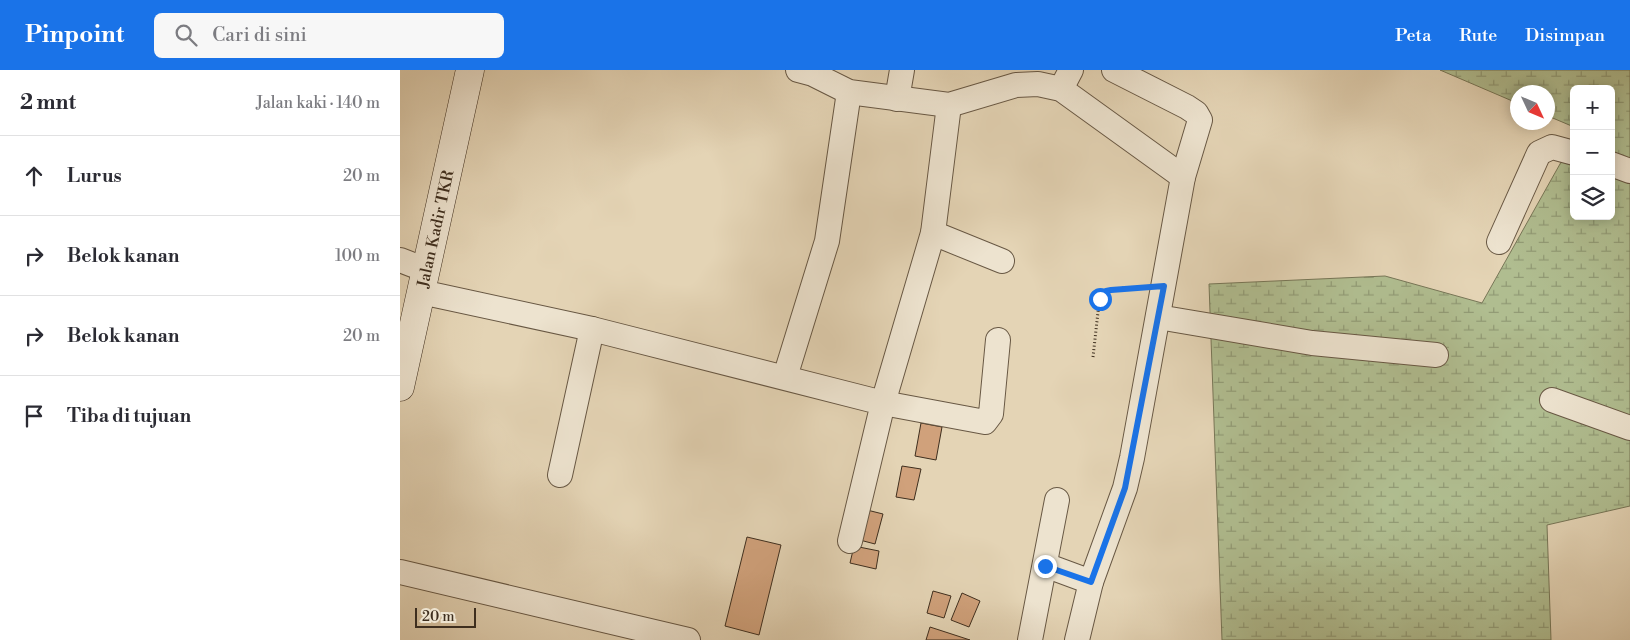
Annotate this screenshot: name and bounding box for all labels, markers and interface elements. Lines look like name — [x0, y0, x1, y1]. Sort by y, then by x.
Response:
search box — [154, 13, 504, 58]
text: Pinpoint — [25, 20, 124, 50]
icon: search — [172, 21, 200, 49]
text: Cari di sini — [212, 23, 307, 47]
text: Peta — [1395, 24, 1431, 47]
text: Rute — [1459, 24, 1497, 47]
text: Disimpan — [1525, 24, 1605, 47]
north arrow — [1510, 85, 1555, 130]
map controls — [1570, 85, 1615, 220]
button: + — [1570, 85, 1615, 130]
text: 2 mnt — [20, 90, 76, 116]
text: Jalan kaki · 140 m — [256, 93, 380, 113]
button: − — [1570, 130, 1615, 175]
icon: ahead — [20, 162, 48, 190]
text: Lurus — [67, 164, 122, 188]
text: 20 m — [343, 166, 380, 186]
street label: Jalan Kadir TKR — [413, 168, 459, 291]
button: layers — [1570, 175, 1615, 220]
icon: right — [20, 242, 48, 270]
text: Belok kanan — [67, 244, 180, 268]
text: 100 m — [335, 246, 380, 266]
route start — [1089, 288, 1112, 311]
icon: right — [20, 322, 48, 350]
text: Belok kanan — [67, 324, 180, 348]
text: 20 m — [343, 326, 380, 346]
icon: arrive — [20, 402, 48, 430]
text: Tiba di tujuan — [67, 404, 191, 428]
route end — [1034, 555, 1057, 578]
scale bar — [415, 605, 476, 628]
text: 20 m — [422, 608, 454, 626]

